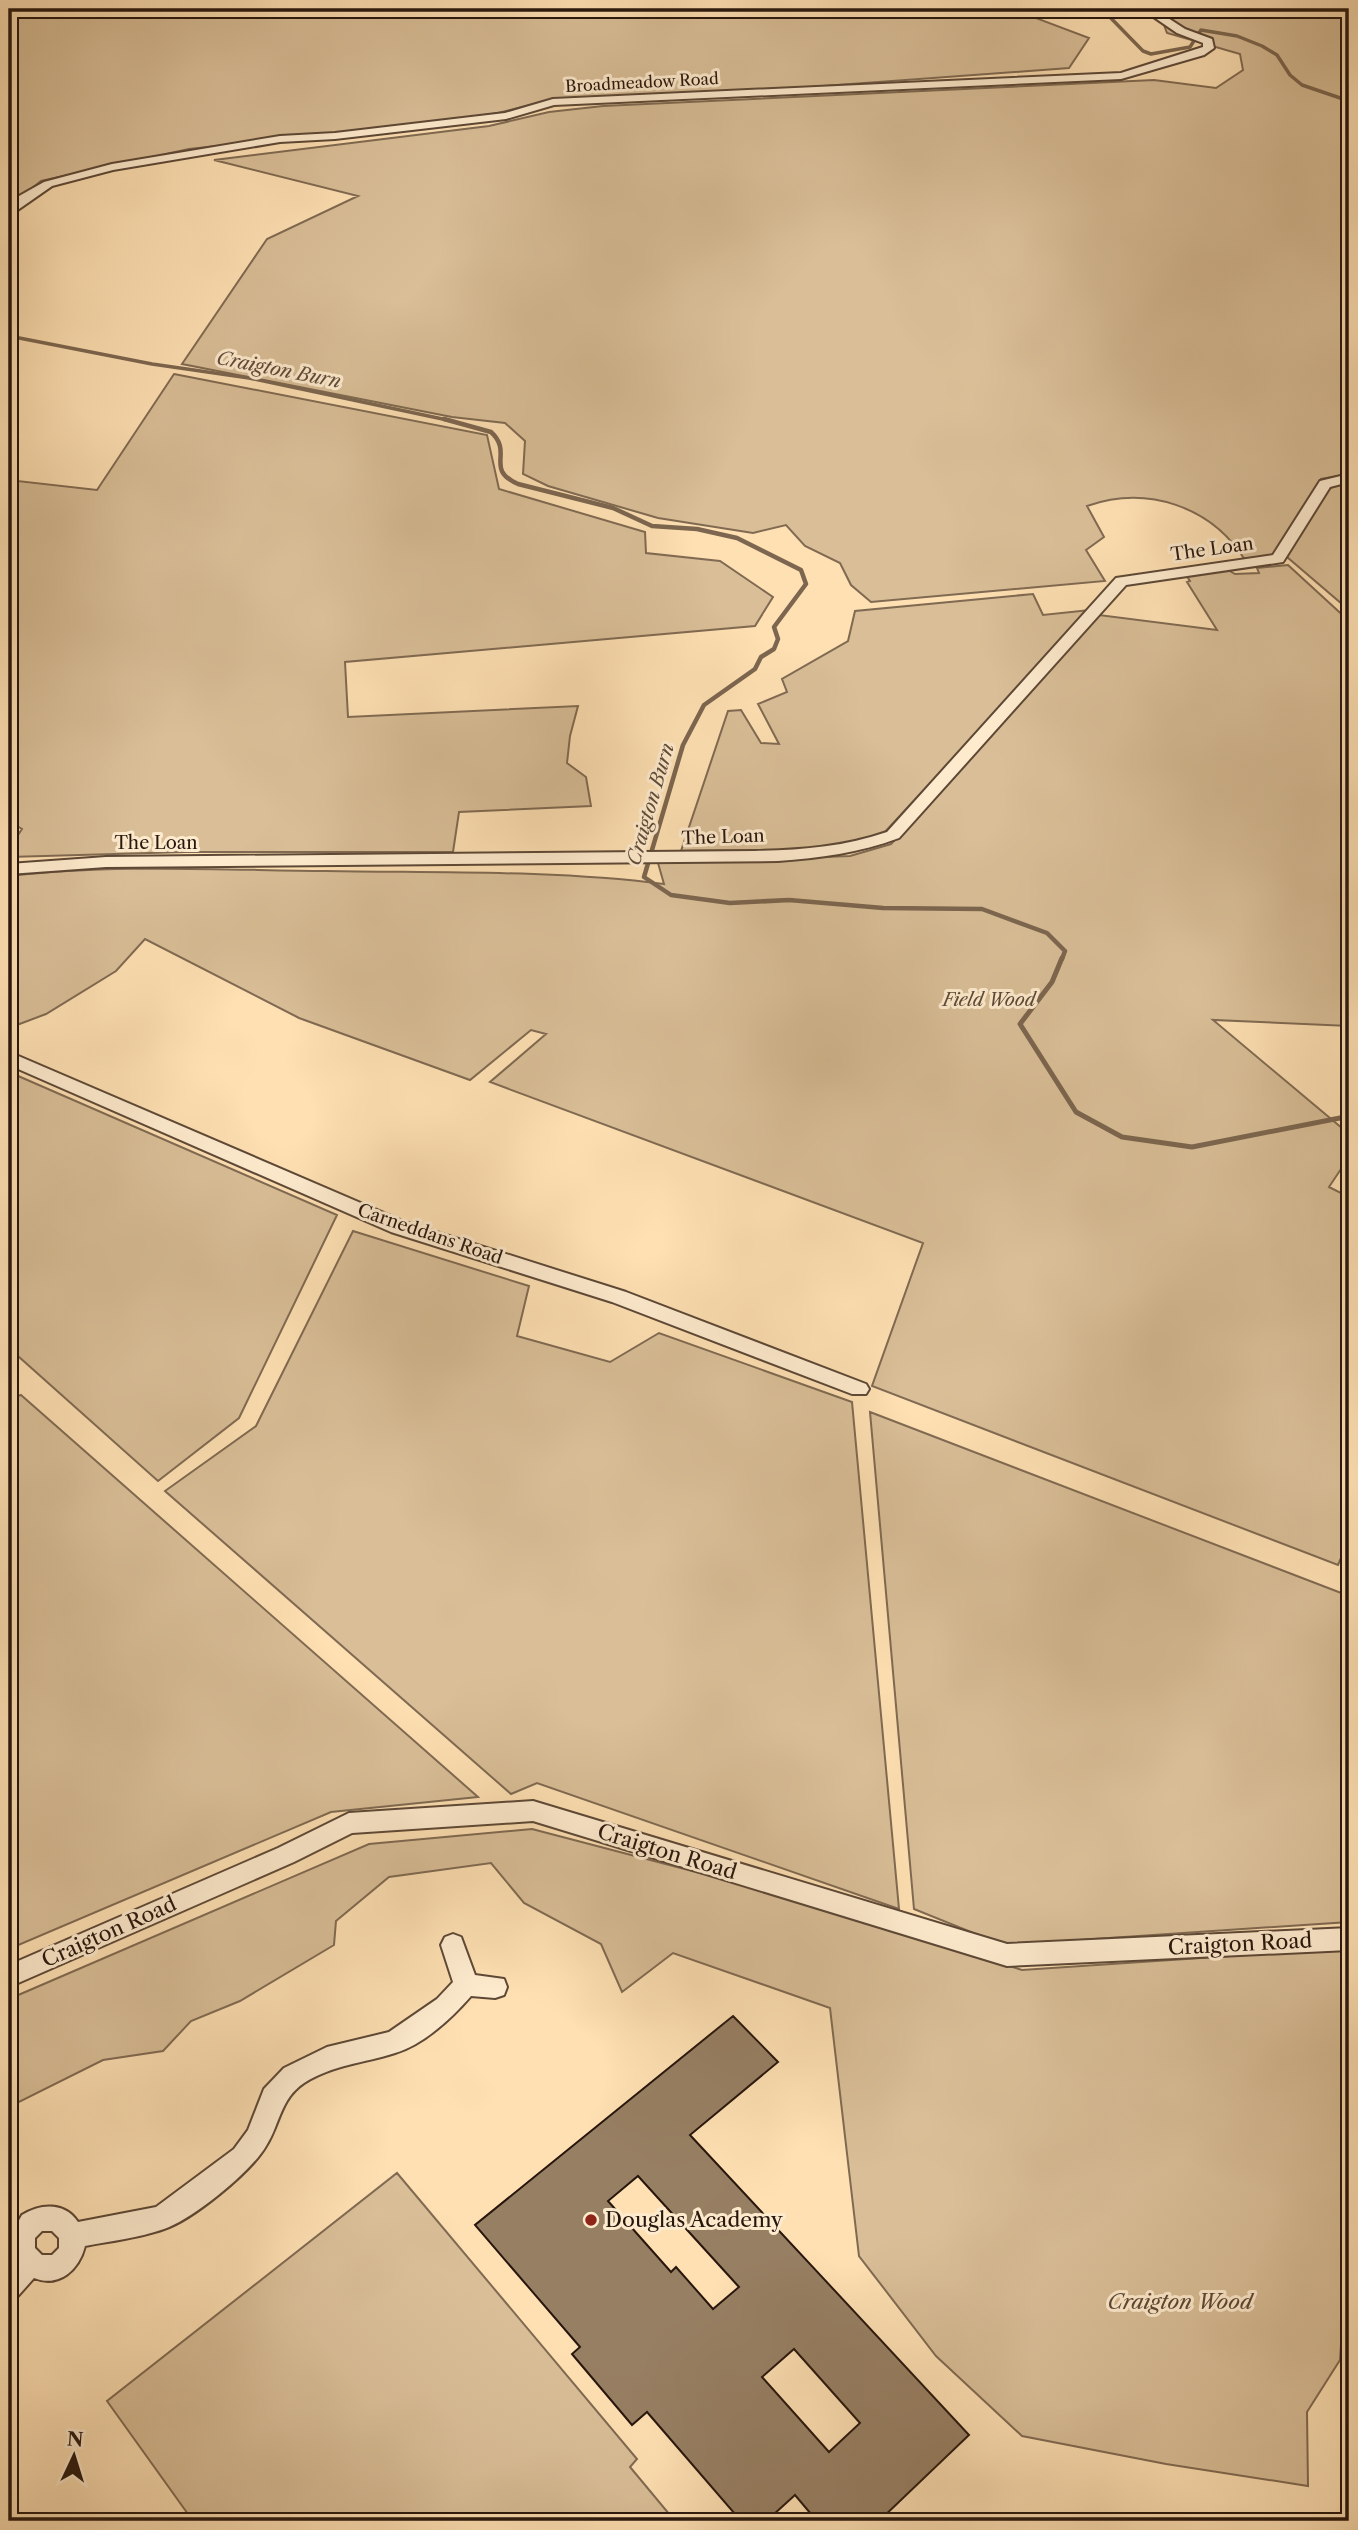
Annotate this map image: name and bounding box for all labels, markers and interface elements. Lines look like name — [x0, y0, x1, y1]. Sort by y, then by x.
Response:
street label: Broadmeadow Road — [565, 68, 719, 96]
water label: Craigton Burn — [215, 346, 343, 393]
street label: The Loan — [1169, 532, 1255, 566]
water label: Craigton Burn — [622, 740, 679, 868]
street label: The Loan — [681, 825, 765, 849]
street label: The Loan — [114, 832, 198, 854]
park label: Field Wood — [941, 989, 1038, 1011]
street label: Carneddans Road — [354, 1199, 506, 1269]
street label: Craigton Road — [594, 1818, 740, 1885]
street label: Craigton Road — [38, 1891, 180, 1972]
street label: Craigton Road — [1167, 1927, 1313, 1960]
place label: Douglas Academy — [605, 2207, 783, 2232]
marker: Douglas Academy — [583, 2212, 599, 2228]
park label: Craigton Wood — [1108, 2289, 1255, 2314]
north arrow — [38, 2422, 108, 2492]
text: N — [66, 2427, 84, 2452]

